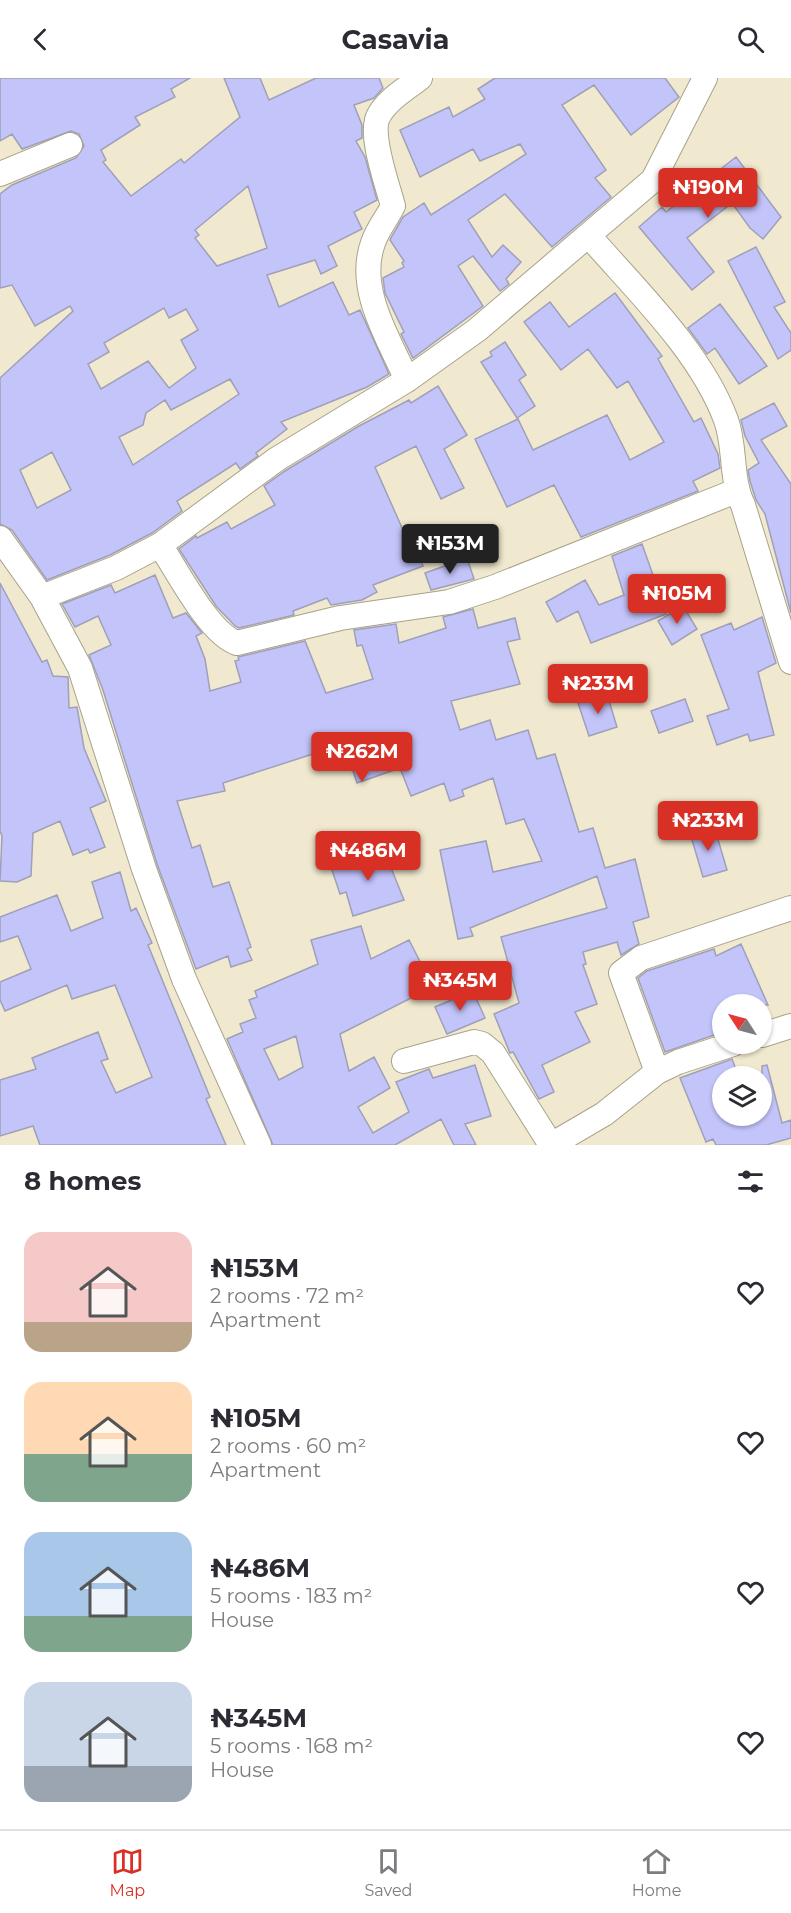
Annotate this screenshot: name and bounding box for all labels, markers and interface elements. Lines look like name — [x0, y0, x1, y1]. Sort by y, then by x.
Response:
icon: back — [24, 23, 57, 56]
text: Casavia — [342, 23, 449, 56]
icon: search — [734, 23, 767, 56]
pin: ₦190M — [666, 168, 750, 219]
text: ₦190M — [672, 175, 744, 199]
pin: ₦153M — [408, 524, 492, 575]
text: ₦153M — [416, 531, 484, 555]
pin: ₦105M — [635, 574, 719, 625]
text: ₦105M — [642, 581, 712, 605]
pin: ₦233M — [556, 664, 640, 715]
text: ₦233M — [562, 671, 634, 695]
pin: ₦262M — [320, 732, 404, 783]
text: ₦262M — [325, 739, 399, 763]
pin: ₦233M — [666, 801, 750, 852]
text: ₦233M — [672, 808, 744, 832]
pin: ₦486M — [326, 831, 410, 882]
text: ₦486M — [329, 838, 407, 862]
pin: ₦345M — [418, 961, 502, 1012]
text: ₦345M — [423, 968, 497, 992]
north arrow — [712, 994, 772, 1054]
map controls — [712, 994, 772, 1126]
button: layers — [712, 1066, 772, 1126]
text: 8 homes — [24, 1165, 141, 1197]
icon: filters — [734, 1165, 767, 1198]
text: ₦153M — [210, 1252, 299, 1284]
icon: home — [72, 1256, 144, 1328]
icon: heart — [734, 1276, 767, 1309]
text: 2 rooms · 72 m² — [210, 1284, 364, 1308]
text: Apartment — [210, 1308, 321, 1332]
text: ₦105M — [210, 1402, 302, 1434]
icon: home — [72, 1406, 144, 1478]
icon: heart — [734, 1426, 767, 1459]
text: 2 rooms · 60 m² — [210, 1434, 366, 1458]
text: Apartment — [210, 1458, 321, 1482]
text: ₦486M — [210, 1552, 310, 1584]
icon: home — [72, 1556, 144, 1628]
icon: heart — [734, 1576, 767, 1609]
text: 5 rooms · 183 m² — [210, 1584, 372, 1608]
text: House — [210, 1608, 274, 1632]
text: ₦345M — [210, 1702, 307, 1734]
icon: home — [72, 1706, 144, 1778]
icon: heart — [734, 1726, 767, 1759]
text: 5 rooms · 168 m² — [210, 1734, 373, 1758]
text: House — [210, 1758, 274, 1782]
tab: Map — [110, 1845, 145, 1900]
tab: Saved — [364, 1845, 412, 1900]
tab: Home — [632, 1845, 681, 1900]

